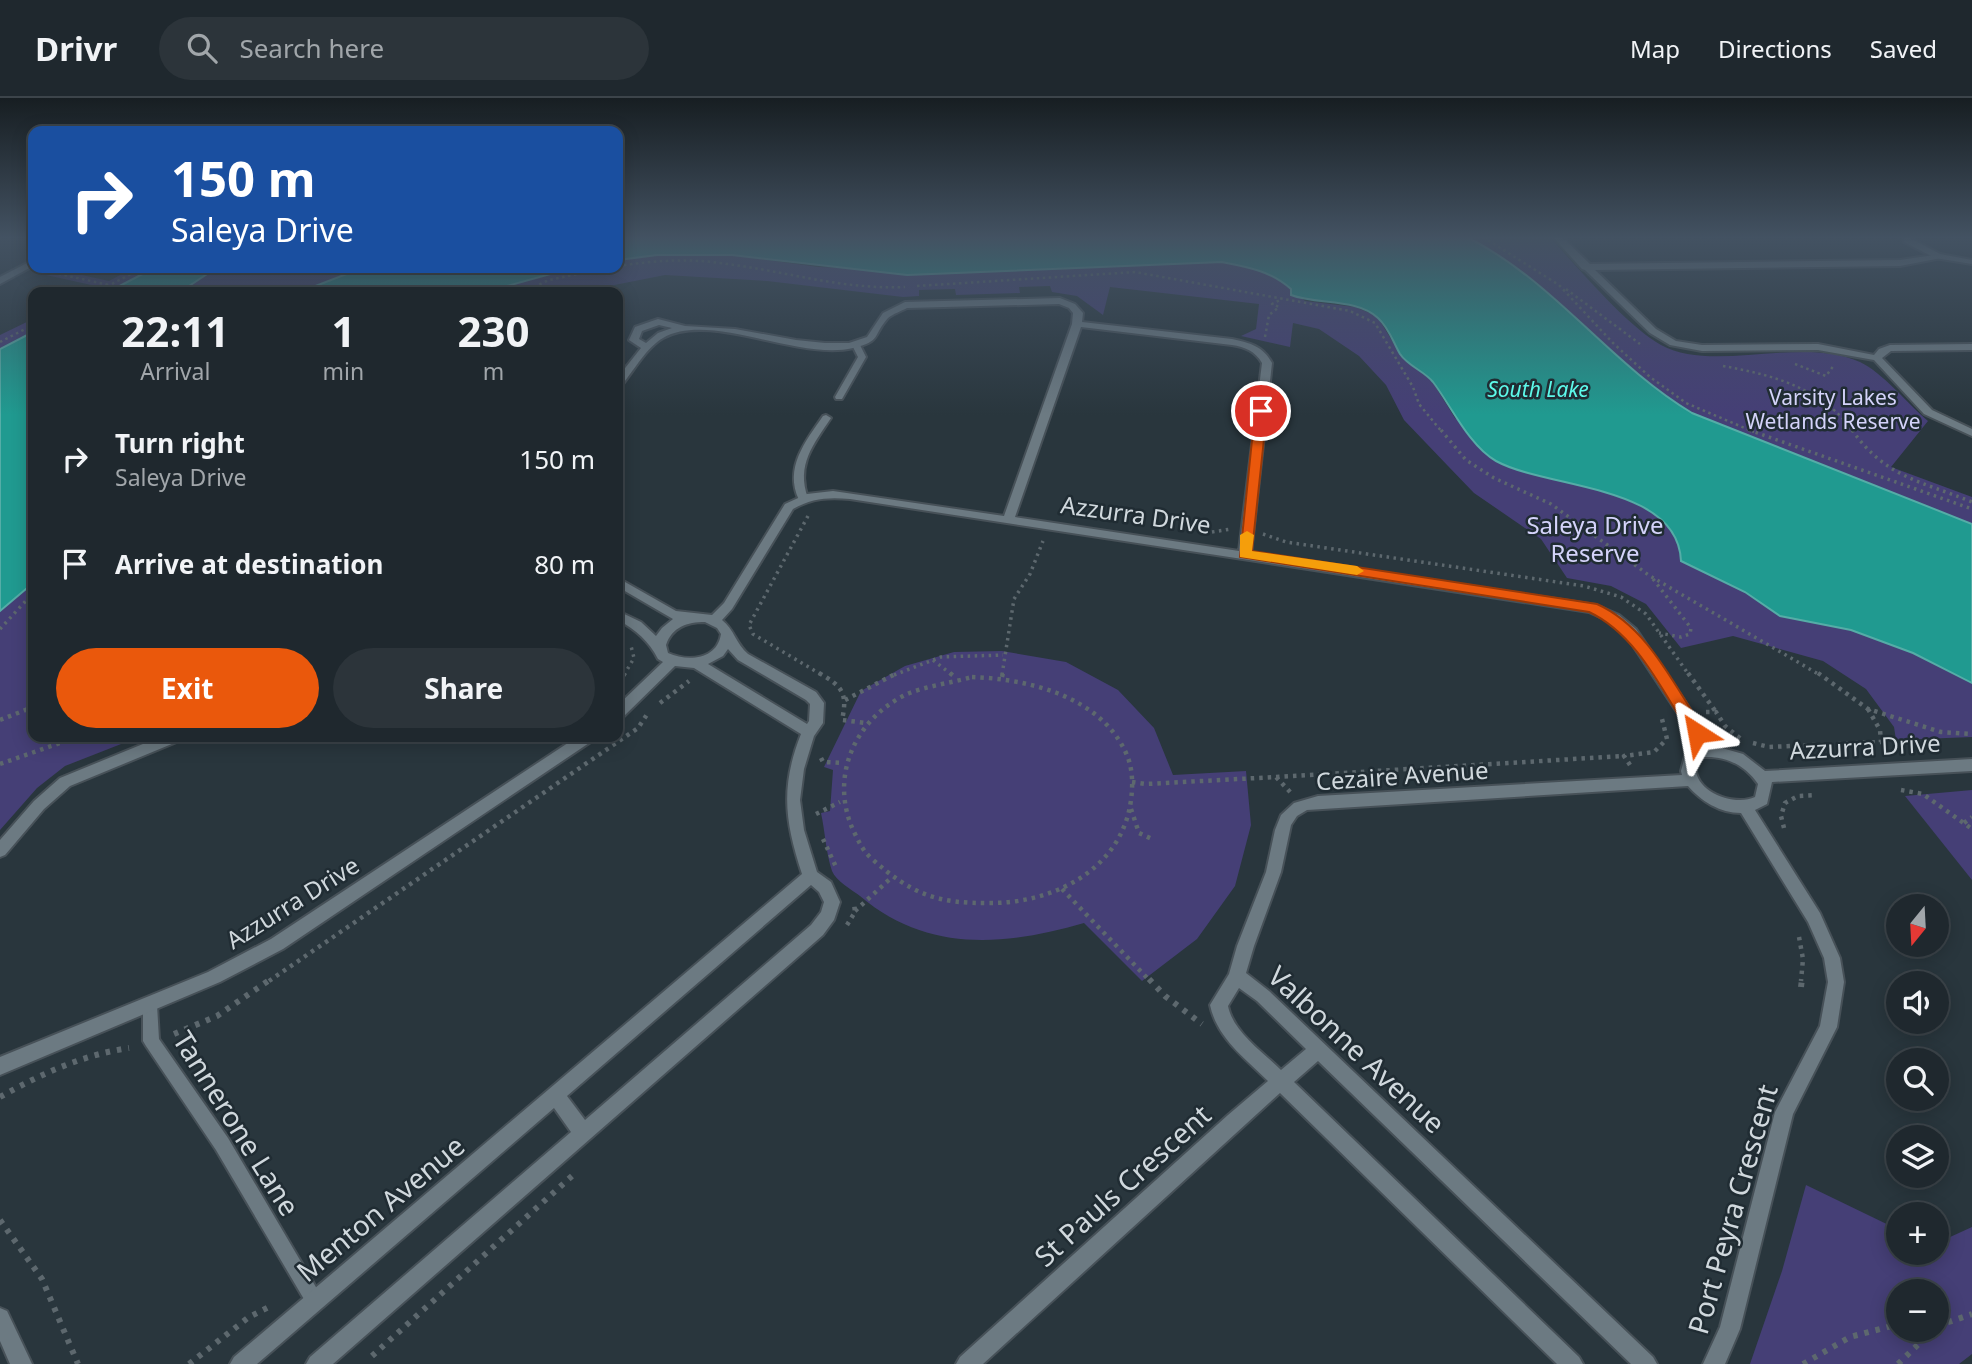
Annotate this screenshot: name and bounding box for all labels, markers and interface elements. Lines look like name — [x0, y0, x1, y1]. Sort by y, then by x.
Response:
search box — [159, 17, 649, 80]
text: Drivr — [35, 26, 117, 71]
icon: search — [183, 29, 221, 67]
text: Search here — [239, 30, 384, 66]
text: Map — [1630, 32, 1680, 65]
text: Directions — [1718, 32, 1832, 65]
text: Saved — [1870, 32, 1937, 65]
text: 150 m — [171, 145, 316, 211]
icon: right — [56, 154, 147, 245]
text: Saleya Drive — [171, 208, 354, 251]
text: 22:11 — [121, 302, 229, 359]
text: 1 — [331, 302, 355, 359]
text: 230 — [458, 302, 530, 359]
text: Arrival — [140, 355, 210, 387]
text: min — [323, 355, 364, 387]
text: m — [483, 355, 504, 387]
water label: South Lake — [1487, 375, 1589, 403]
pin — [1231, 381, 1291, 441]
park label: Varsity Lakes Wetlands Reserve — [1745, 383, 1921, 435]
icon: arrive — [1242, 392, 1280, 430]
text: Turn right — [115, 425, 245, 461]
icon: right — [56, 440, 94, 478]
text: 150 m — [519, 441, 595, 477]
text: Saleya Drive — [115, 461, 246, 493]
street label: Azzurra Drive — [1059, 487, 1213, 541]
park label: Saleya Drive Reserve — [1526, 508, 1664, 569]
icon: arrive — [56, 545, 94, 583]
text: Arrive at destination — [115, 546, 384, 582]
text: 80 m — [534, 546, 595, 582]
button: Exit — [56, 648, 319, 728]
button: Share — [333, 648, 595, 728]
position arrow — [1660, 696, 1734, 770]
street label: Azzurra Drive — [1789, 726, 1941, 766]
street label: Cezaire Avenue — [1315, 753, 1489, 797]
street label: Azzurra Drive — [219, 848, 365, 956]
north arrow — [1886, 894, 1950, 957]
map controls — [1886, 894, 1949, 1342]
street label: Valbonne Avenue — [1260, 957, 1454, 1141]
button: sound — [1886, 971, 1949, 1034]
street label: Tannerone Lane — [165, 1023, 309, 1223]
button: search — [1886, 1048, 1949, 1111]
street label: Port Peyra Crescent — [1678, 1080, 1786, 1338]
street label: St Pauls Crescent — [1026, 1096, 1218, 1274]
button: layers — [1886, 1125, 1949, 1188]
street label: Menton Avenue — [288, 1126, 472, 1290]
button: + — [1886, 1202, 1949, 1265]
button: − — [1886, 1279, 1949, 1342]

